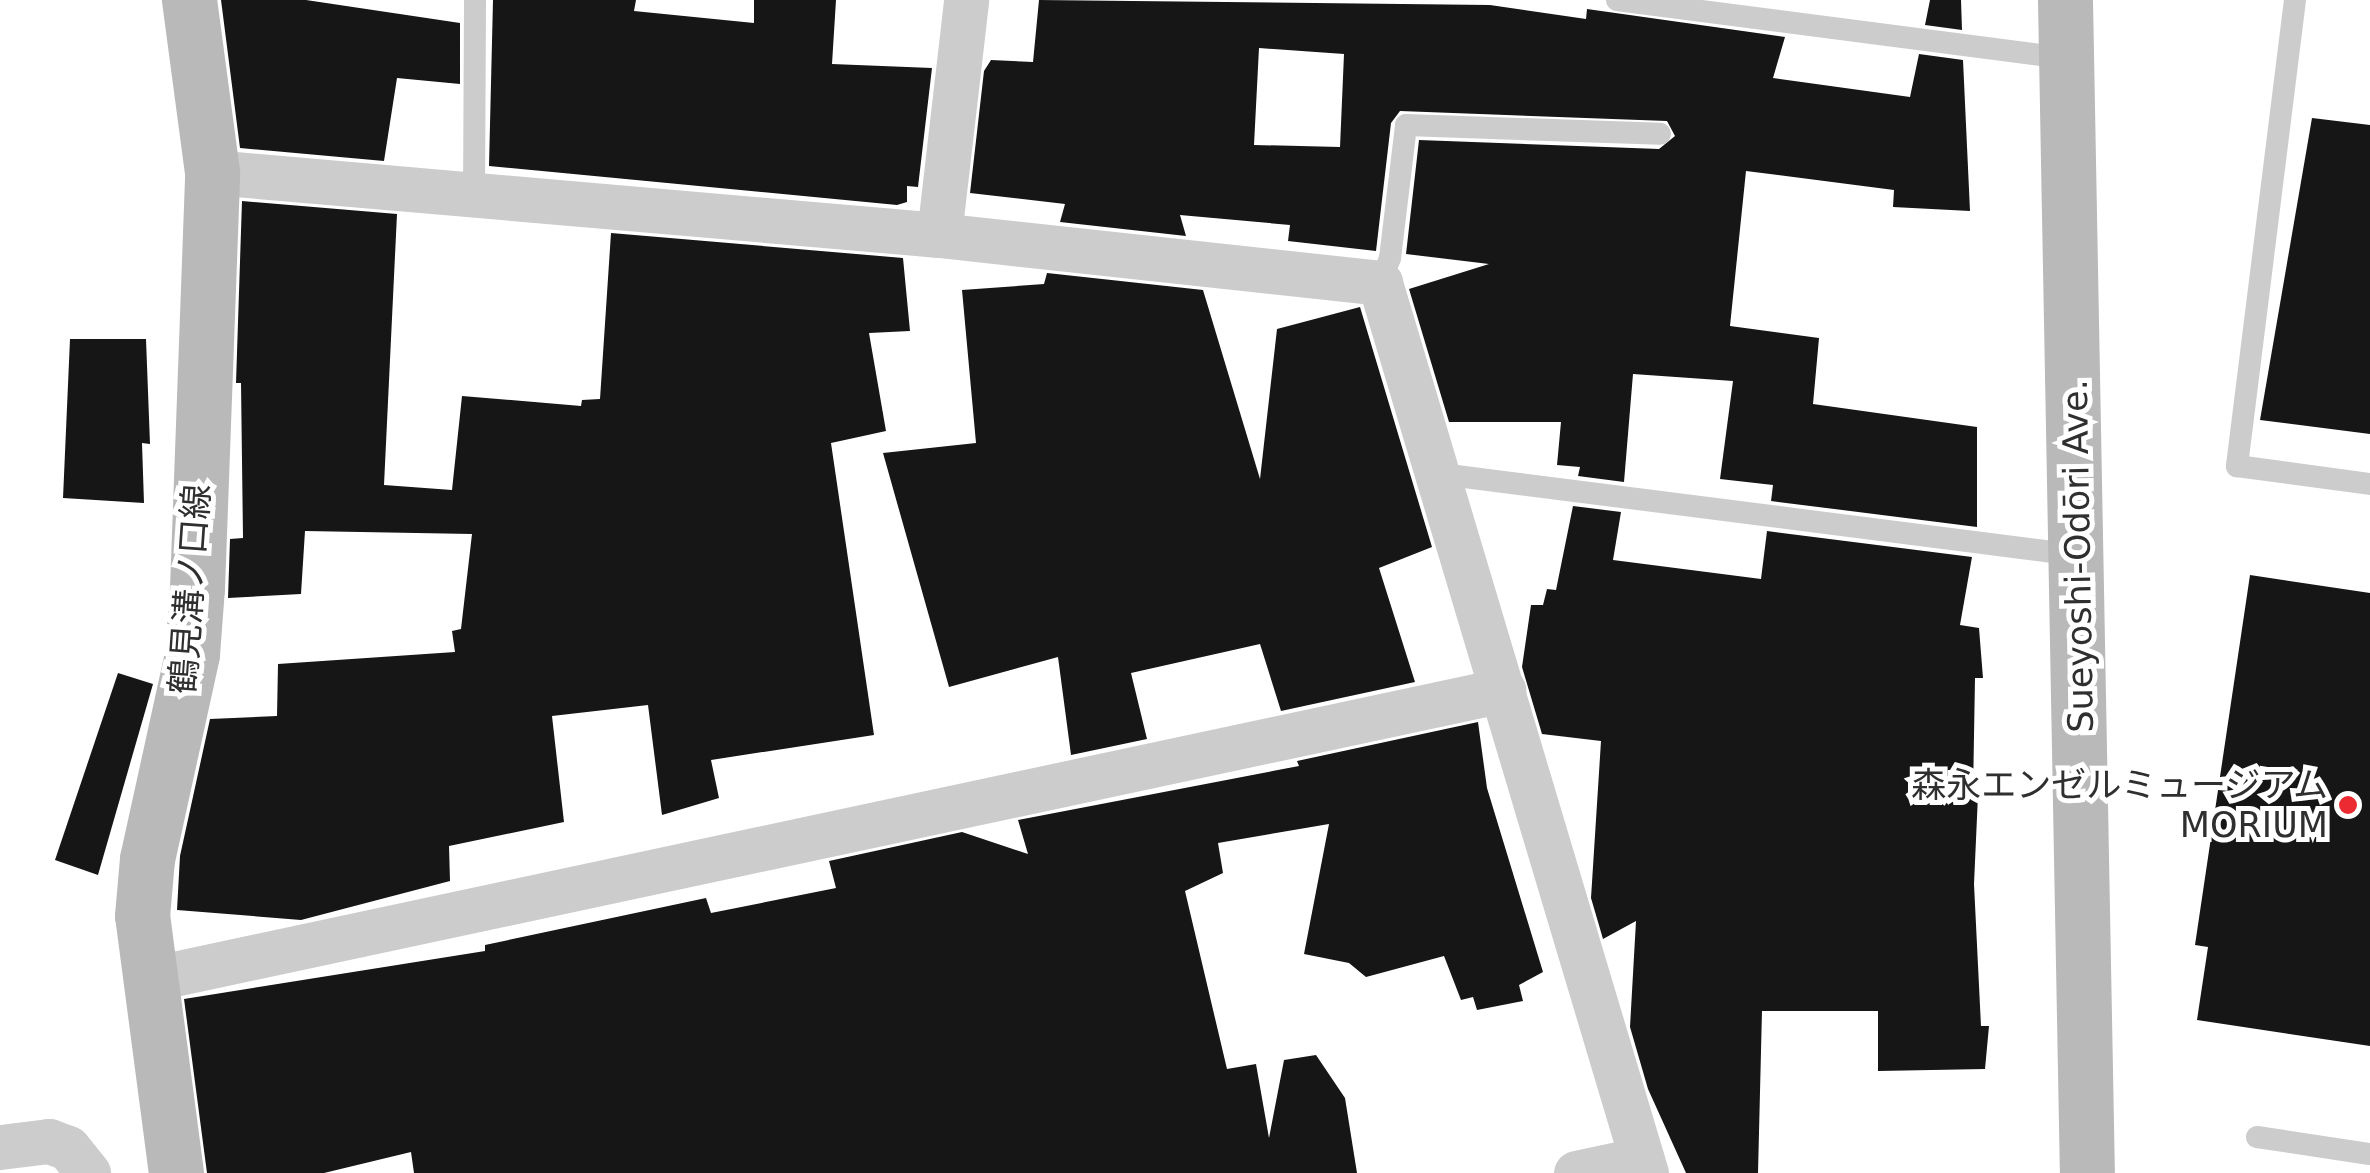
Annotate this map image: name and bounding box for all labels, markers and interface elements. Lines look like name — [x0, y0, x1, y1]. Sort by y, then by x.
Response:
street label: Sueyoshi-Odōri Ave. — [2054, 379, 2102, 733]
street label: 鶴見溝ノ口線 — [162, 483, 218, 695]
place label: 森永エンゼルミュージアム MORIUM — [1908, 764, 2328, 846]
marker: 森永エンゼルミュージアム MORIUM — [2337, 794, 2359, 816]

